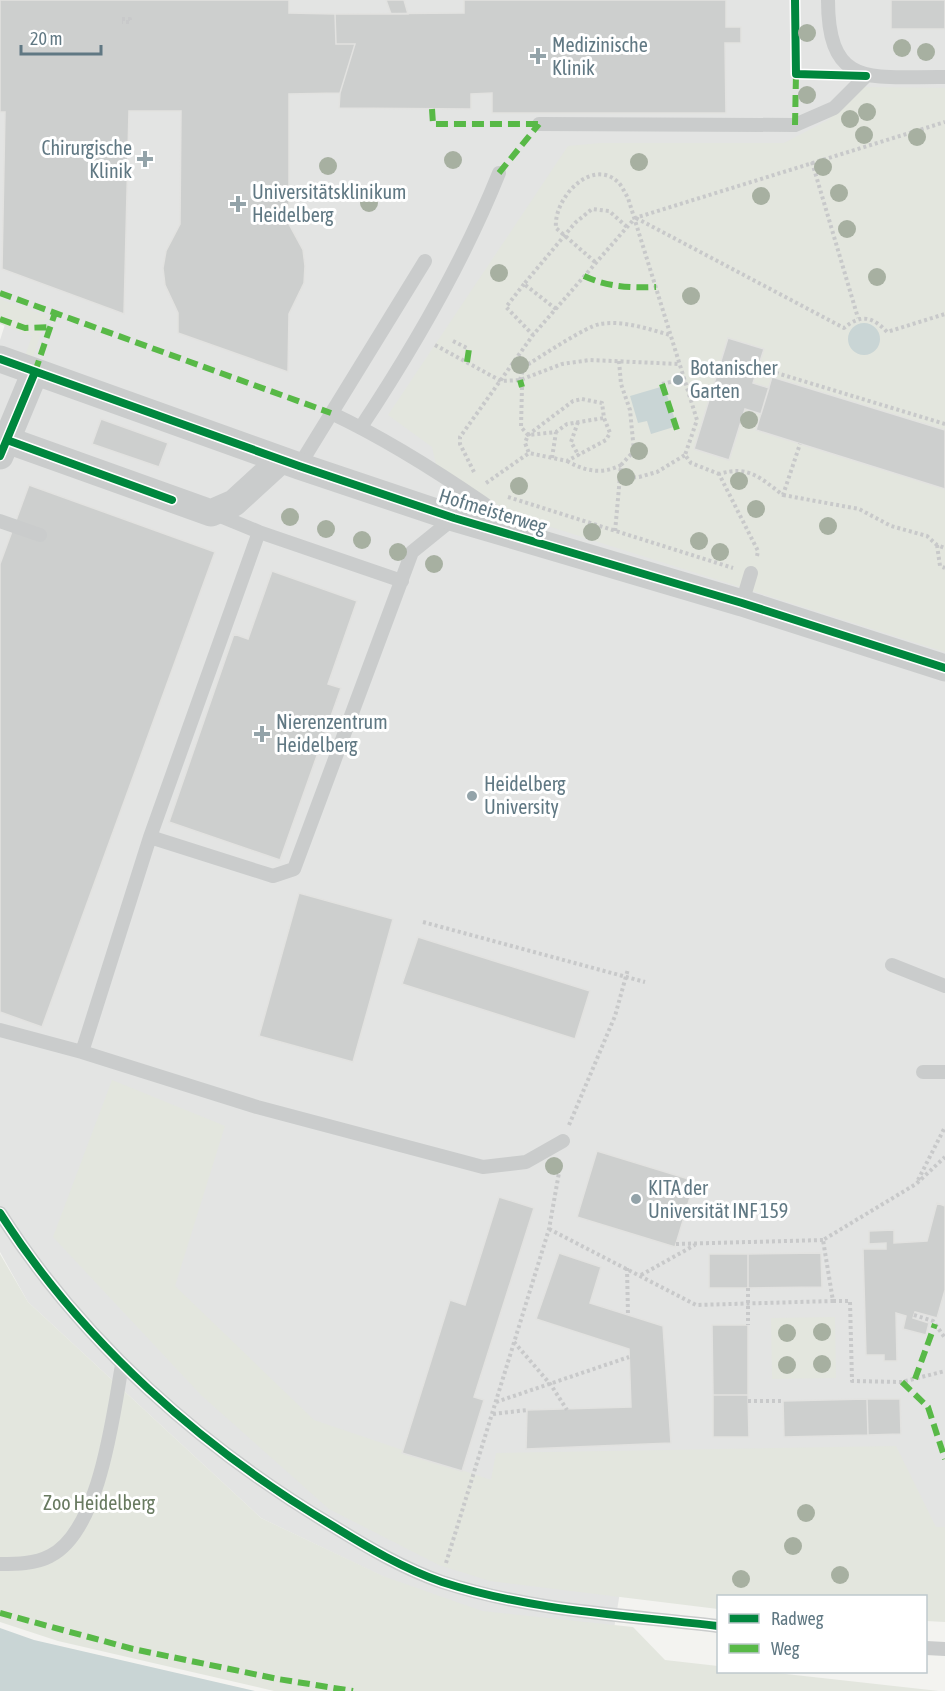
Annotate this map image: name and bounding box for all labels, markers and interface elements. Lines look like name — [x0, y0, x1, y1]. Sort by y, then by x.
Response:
scale bar — [21, 18, 100, 56]
text: 20 m — [30, 28, 62, 49]
place label: Medizinische Klinik — [552, 33, 648, 79]
marker: Medizinische Klinik — [529, 47, 547, 65]
place label: Chirurgische Klinik — [41, 136, 132, 182]
marker: Chirurgische Klinik — [136, 150, 154, 168]
place label: Universitätsklinikum Heidelberg — [252, 180, 407, 226]
marker: Universitätsklinikum Heidelberg — [229, 195, 247, 213]
place label: Botanischer Garten — [690, 356, 778, 402]
marker: Botanischer Garten — [671, 373, 685, 387]
street label: Hofmeisterweg — [436, 483, 550, 538]
place label: Nierenzentrum Heidelberg — [276, 710, 388, 756]
marker: Nierenzentrum Heidelberg — [253, 725, 271, 743]
place label: Heidelberg University — [484, 772, 566, 818]
marker: Heidelberg University — [465, 789, 479, 803]
place label: KITA der Universität INF 159 — [648, 1176, 788, 1222]
marker: KITA der Universität INF 159 — [629, 1192, 643, 1206]
park label: Zoo Heidelberg — [43, 1491, 155, 1514]
legend — [717, 1595, 927, 1673]
text: Radweg — [771, 1608, 824, 1629]
text: Weg — [771, 1638, 800, 1659]

